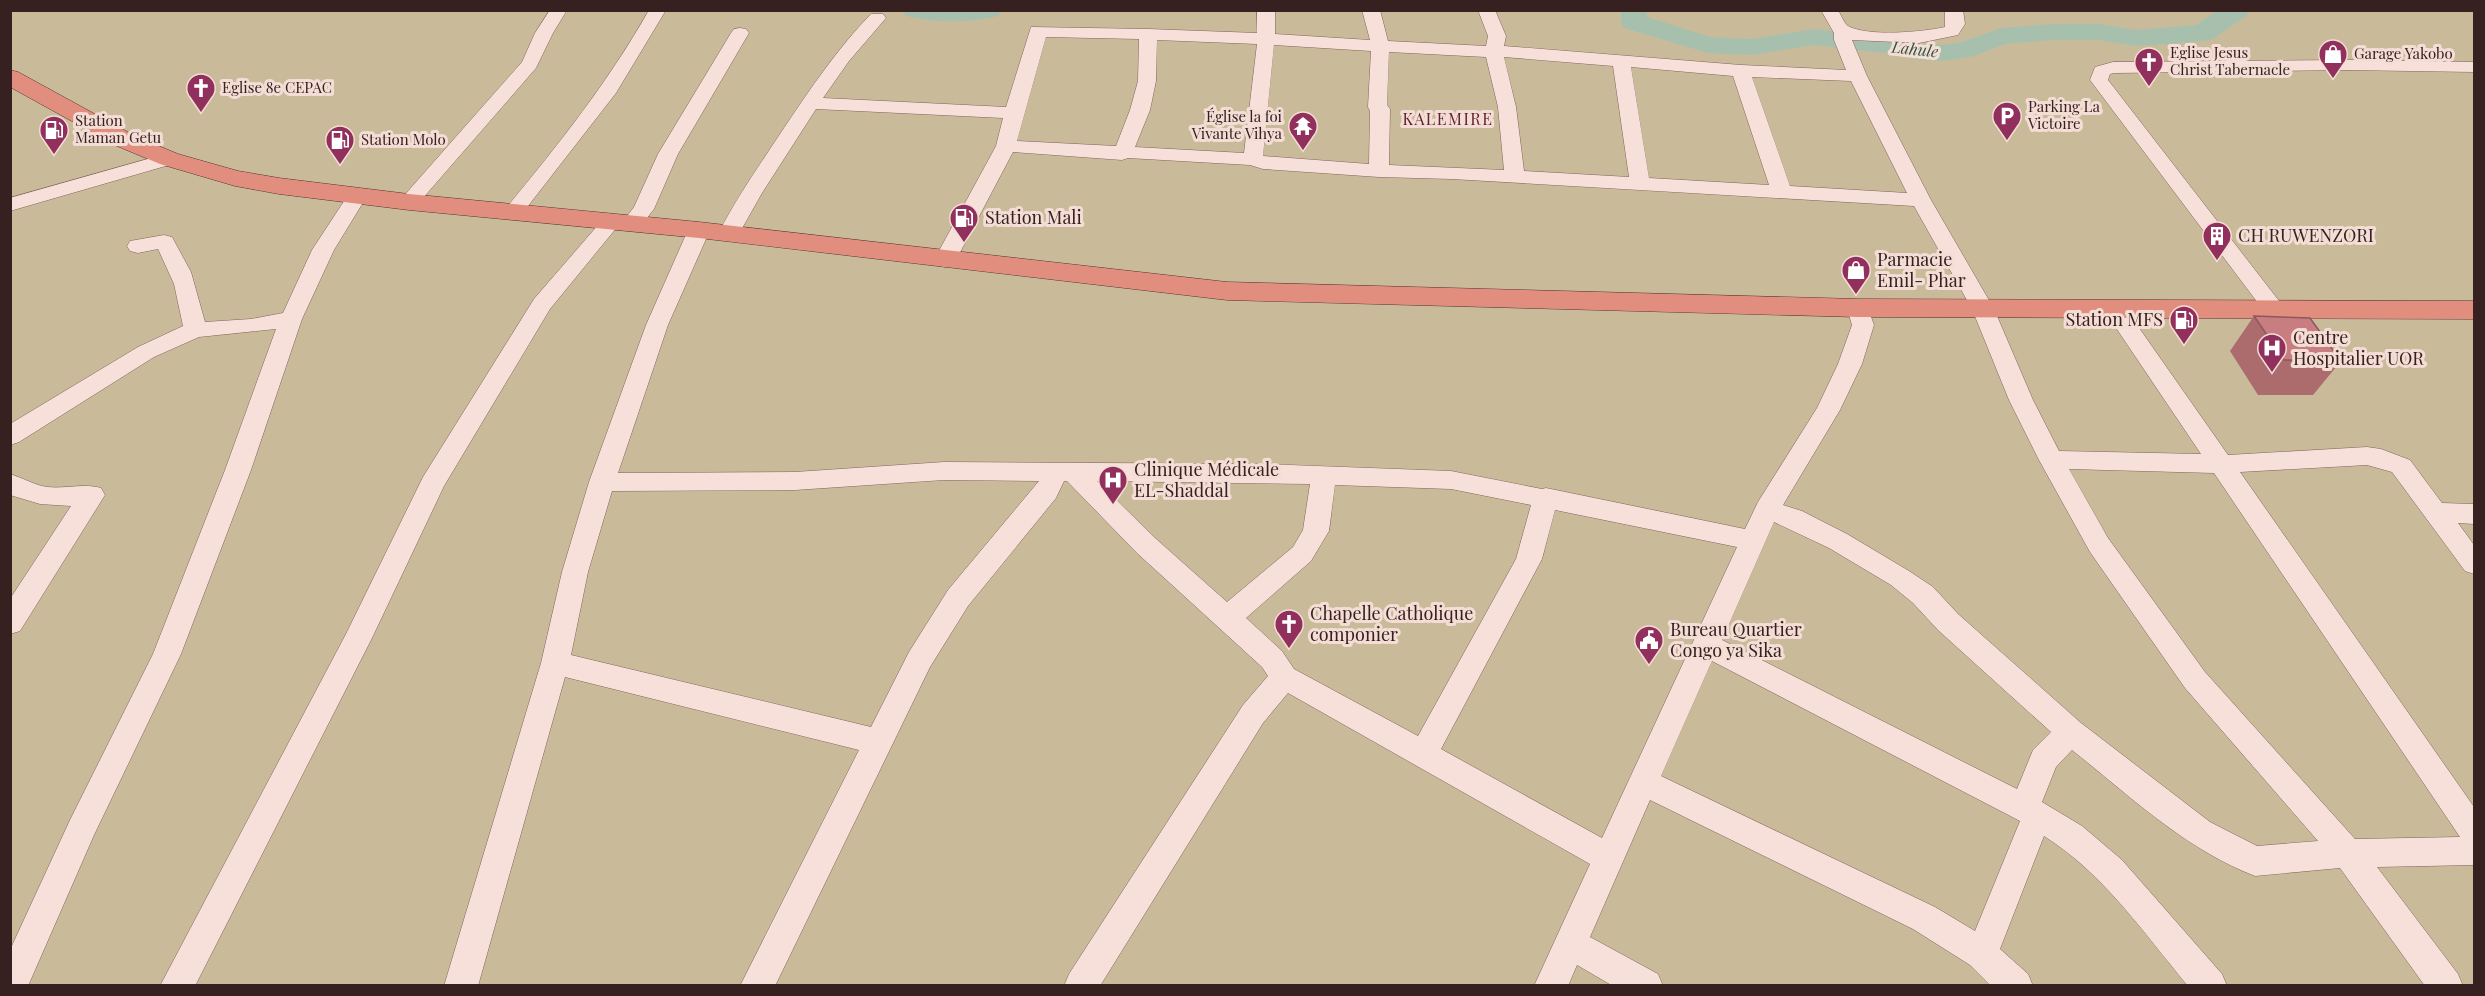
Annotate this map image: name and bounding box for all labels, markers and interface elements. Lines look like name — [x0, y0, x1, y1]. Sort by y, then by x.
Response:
water label: Lahule — [1890, 36, 1939, 61]
shop icon: Garage Yakobo — [2317, 38, 2349, 80]
place label: Eglise Jesus Christ Tabernacle — [2170, 42, 2290, 79]
place label: Garage Yakobo — [2354, 43, 2453, 63]
church icon: Eglise Jesus Christ Tabernacle — [2133, 46, 2165, 88]
church icon: Eglise 8e CEPAC — [185, 72, 217, 114]
place label: Eglise 8e CEPAC — [222, 77, 332, 97]
place label: Parking La Victoire — [2027, 96, 2100, 133]
parking icon: Parking La Victoire — [1991, 100, 2023, 142]
place label: Église la foi Vivante Vihya — [1191, 106, 1283, 143]
district label: KALEMIRE — [1403, 108, 1493, 129]
place label: Station Maman Getu — [75, 110, 161, 147]
temple icon: Église la foi Vivante Vihya — [1287, 110, 1319, 152]
fuel station icon: Station Maman Getu — [38, 114, 70, 156]
fuel station icon: Station Molo — [324, 124, 356, 166]
place label: Station Molo — [361, 129, 446, 149]
fuel station icon: Station Mali — [948, 202, 980, 244]
place label: Station Mali — [985, 205, 1082, 229]
building icon: CH RUWENZORI — [2201, 220, 2233, 262]
place label: CH RUWENZORI — [2238, 223, 2374, 247]
place label: Parmacie Emil- Phar — [1877, 247, 1966, 292]
shop icon: Parmacie Emil- Phar — [1840, 254, 1872, 296]
fuel station icon: Station MFS — [2168, 304, 2200, 346]
place label: Station MFS — [2066, 307, 2163, 331]
place label: Centre Hospitalier UOR — [2293, 325, 2424, 370]
hospital icon: Centre Hospitalier UOR — [2256, 332, 2288, 374]
place label: Clinique Médicale EL-Shaddal — [1134, 457, 1279, 502]
hospital icon: Clinique Médicale EL-Shaddal — [1097, 464, 1129, 506]
place label: Chapelle Catholique componier — [1310, 601, 1473, 646]
church icon: Chapelle Catholique componier — [1273, 608, 1305, 650]
place label: Bureau Quartier Congo ya Sika — [1670, 617, 1802, 662]
public building icon: Bureau Quartier Congo ya Sika — [1633, 624, 1665, 666]

